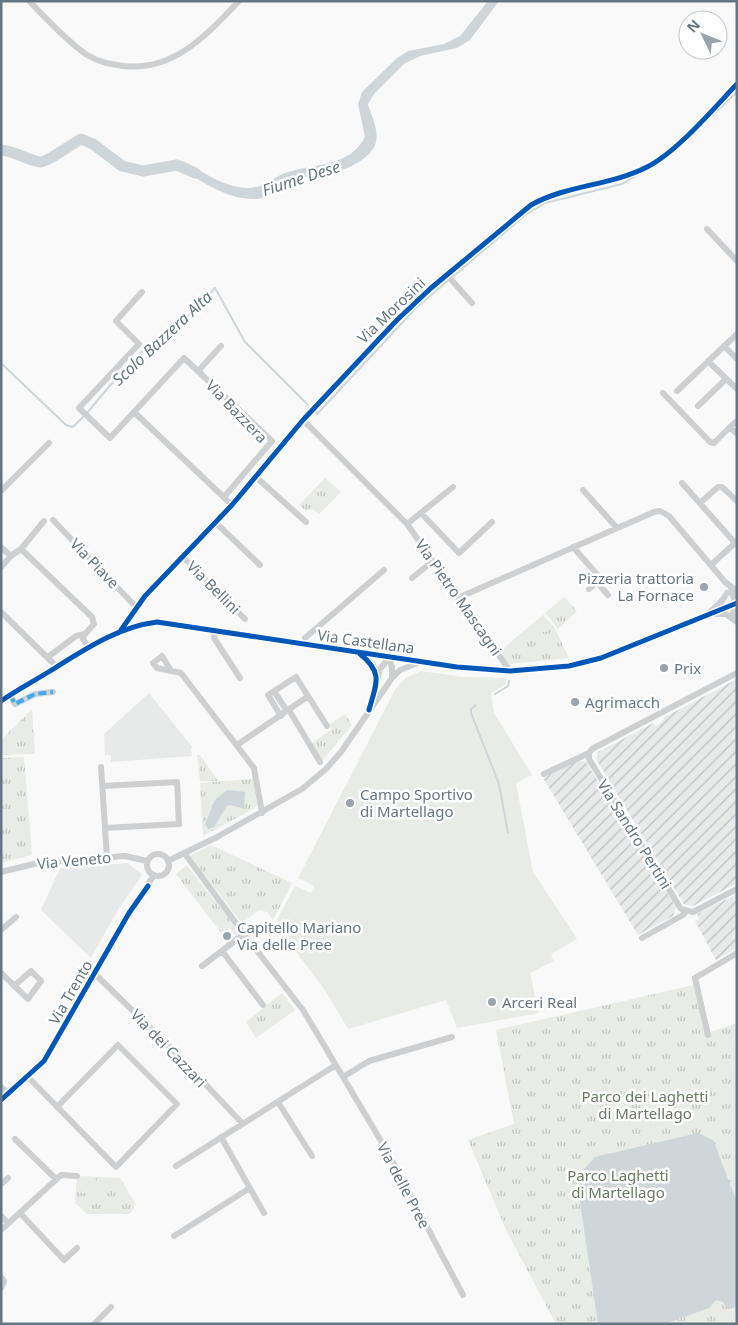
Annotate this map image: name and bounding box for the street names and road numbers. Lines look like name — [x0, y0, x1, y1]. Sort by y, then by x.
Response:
street label: Via Morosini — [353, 273, 429, 347]
street label: Via Bazzera — [202, 375, 272, 447]
street label: Via Piave — [66, 534, 124, 592]
street label: Via Pietro Mascagni — [411, 535, 507, 659]
street label: Via Bellini — [183, 556, 245, 618]
street label: Via Castellana — [316, 624, 416, 658]
street label: Via Sandro Pertini — [593, 776, 677, 892]
street label: Via Veneto — [36, 847, 112, 873]
street label: Via Trento — [44, 956, 96, 1028]
street label: Via dei Cazzari — [127, 1005, 211, 1091]
street label: Via delle Pree — [373, 1138, 435, 1232]

